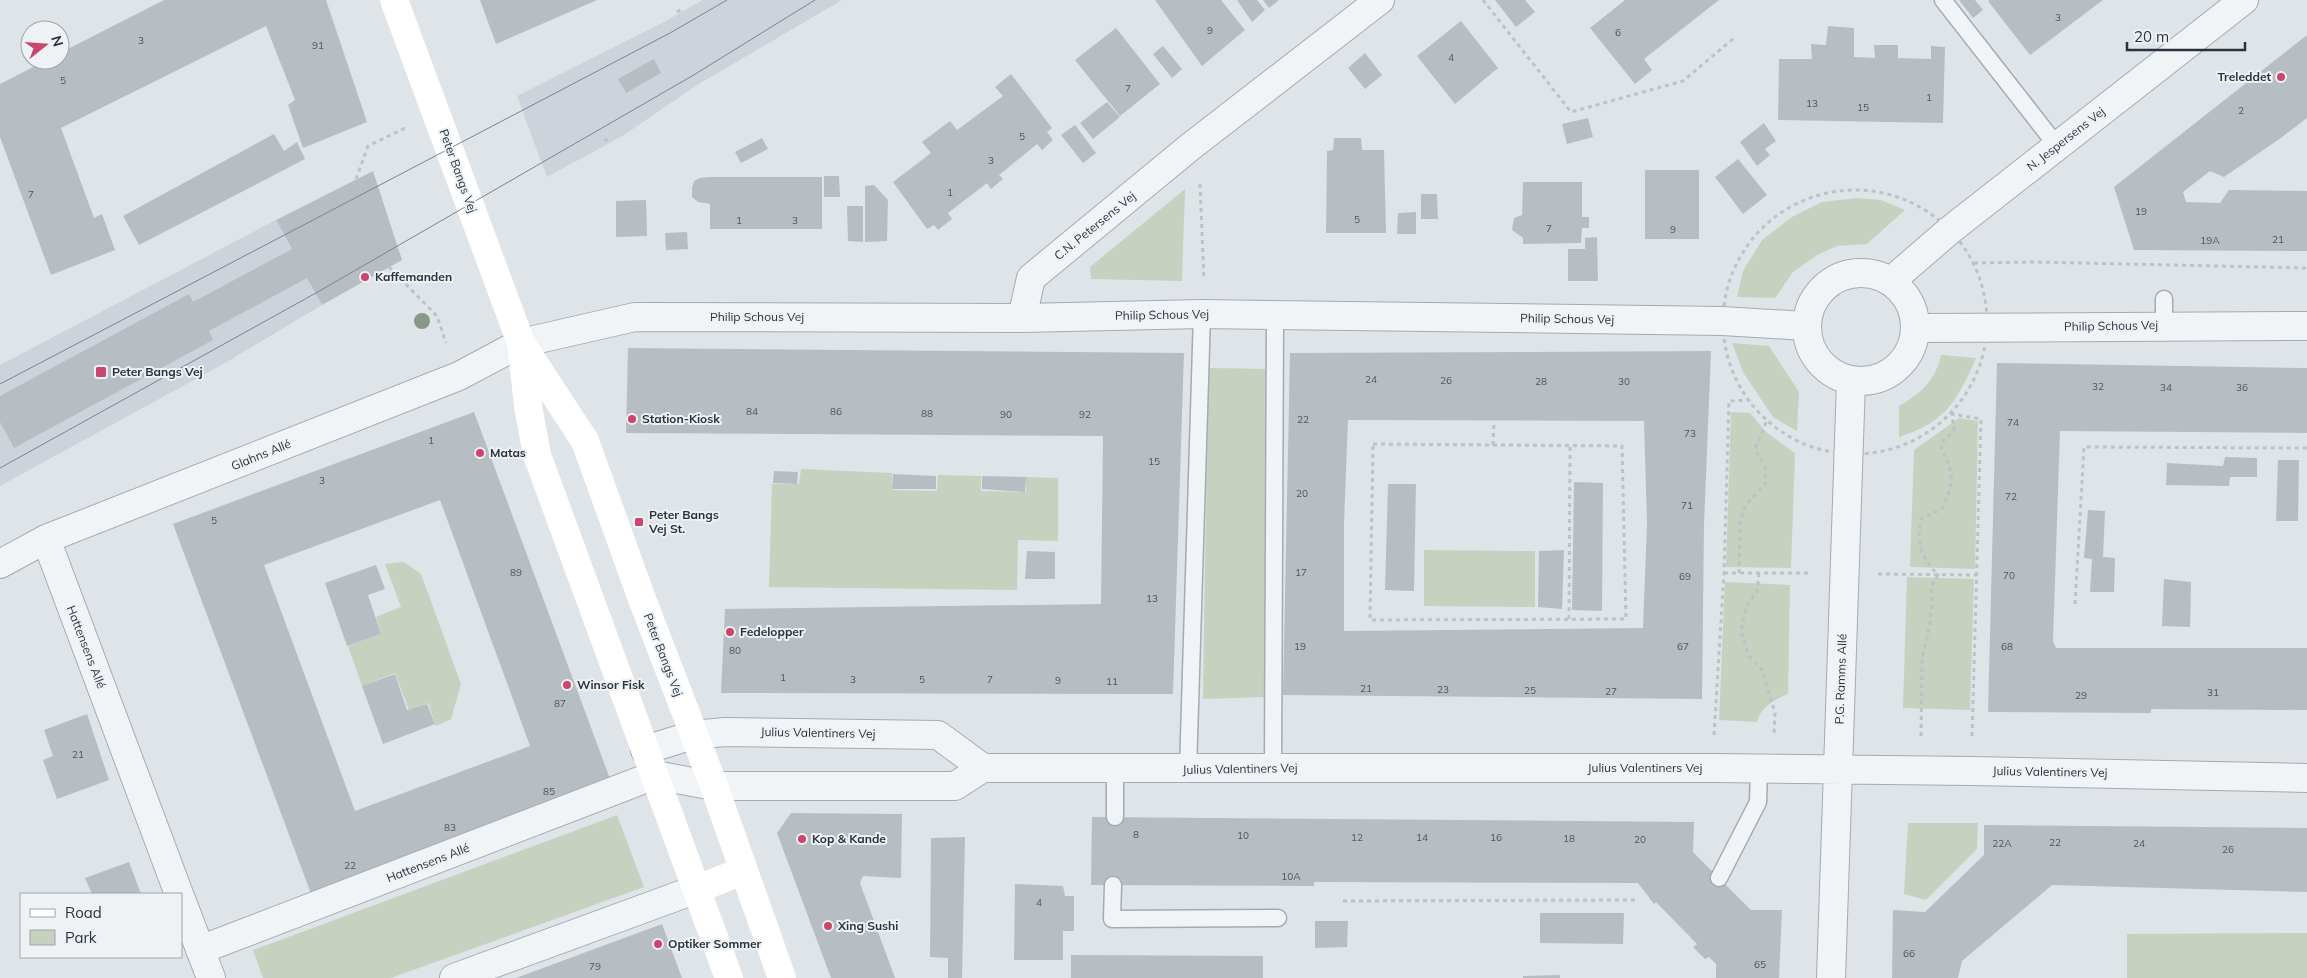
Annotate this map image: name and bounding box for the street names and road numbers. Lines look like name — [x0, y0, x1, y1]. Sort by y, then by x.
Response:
street label: N. Jespersens Vej — [2024, 103, 2108, 174]
street label: Peter Bangs Vej — [436, 127, 481, 215]
street label: C.N. Petersens Vej — [1051, 188, 1139, 263]
street label: Philip Schous Vej — [1115, 306, 1209, 323]
street label: Philip Schous Vej — [710, 309, 804, 324]
street label: Philip Schous Vej — [1520, 310, 1614, 327]
street label: Philip Schous Vej — [2064, 317, 2158, 334]
street label: Glahns Allé — [229, 436, 293, 473]
street label: Hattensens Allé — [64, 603, 109, 690]
street label: Peter Bangs Vej — [641, 611, 686, 699]
street label: P.G. Ramms Allé — [1831, 633, 1850, 725]
street label: Julius Valentiners Vej — [760, 724, 876, 741]
street label: Julius Valentiners Vej — [1182, 760, 1298, 777]
street label: Julius Valentiners Vej — [1588, 760, 1703, 775]
street label: Julius Valentiners Vej — [1992, 763, 2108, 780]
street label: Hattensens Allé — [384, 840, 471, 885]

